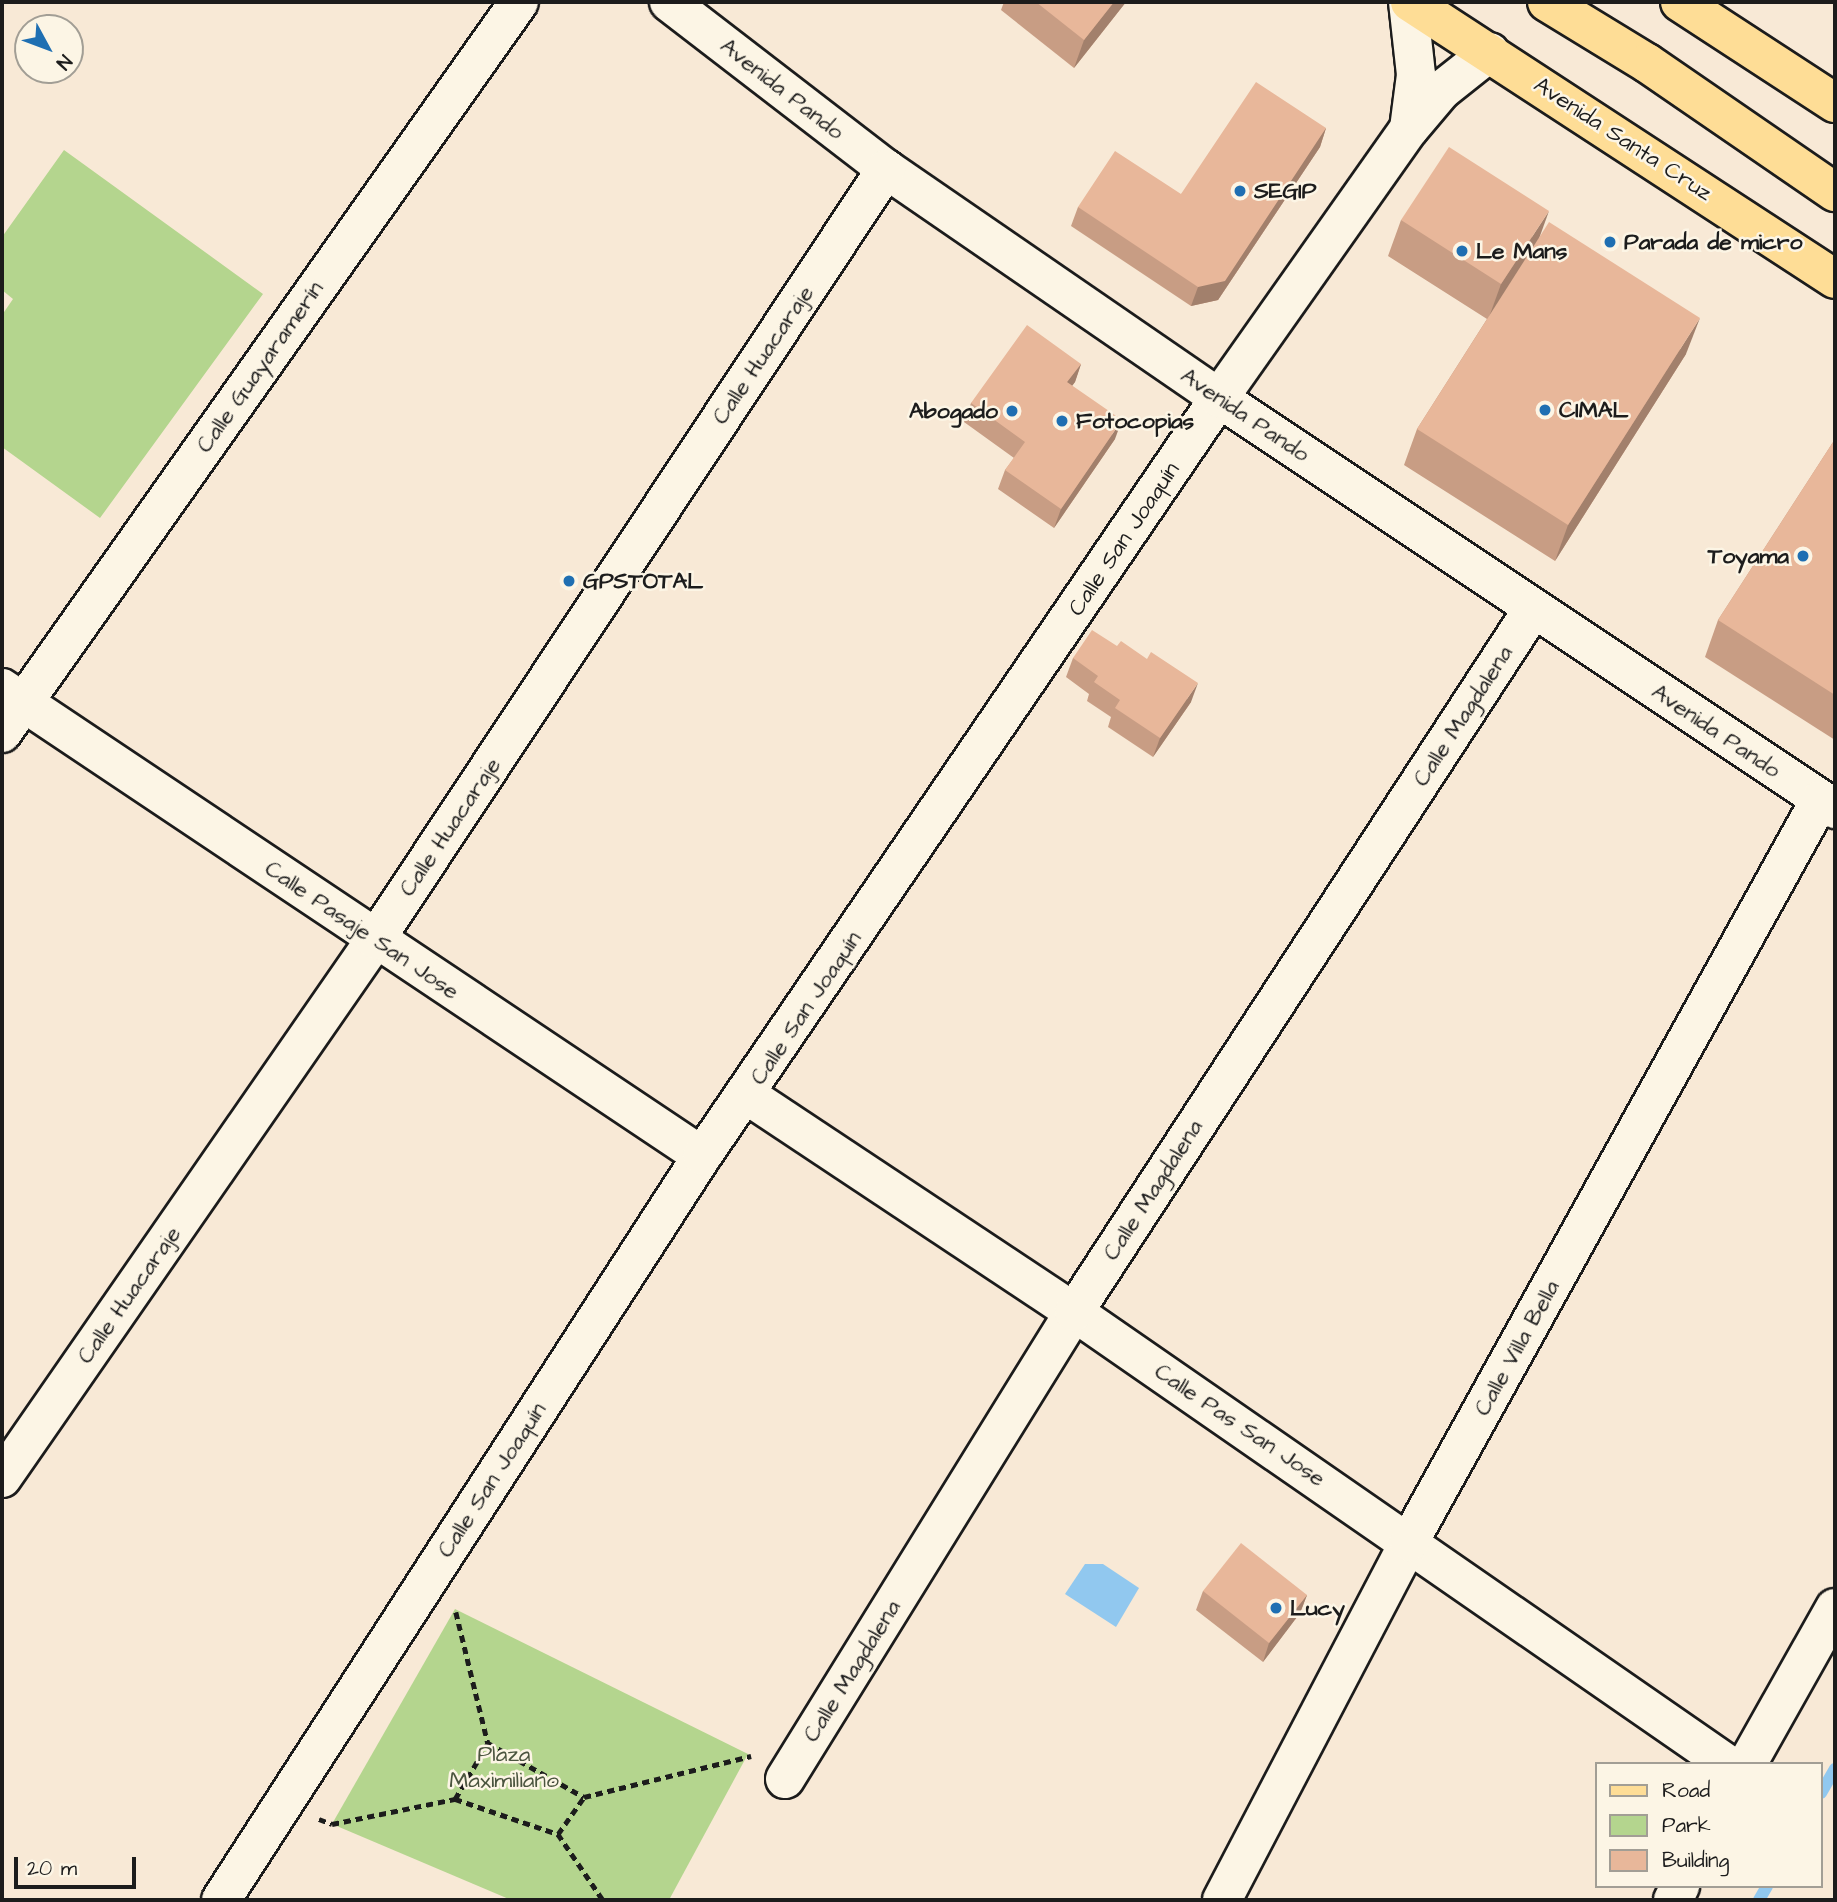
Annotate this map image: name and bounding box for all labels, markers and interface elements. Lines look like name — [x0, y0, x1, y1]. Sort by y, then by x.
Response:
north arrow — [14, 14, 84, 84]
street label: Avenida Pando — [715, 32, 849, 146]
text: N — [50, 48, 78, 75]
street label: Avenida Santa Cruz — [1529, 71, 1717, 207]
place label: SEGIP — [1254, 177, 1316, 205]
marker: SEGIP — [1232, 183, 1248, 199]
place label: Parada de micro — [1624, 228, 1802, 256]
marker: Parada de micro — [1602, 234, 1618, 250]
place label: Le Mans — [1476, 237, 1567, 265]
marker: Le Mans — [1454, 243, 1470, 259]
street label: Calle Guayaramerín — [191, 276, 329, 458]
street label: Calle Huacaraje — [706, 280, 820, 430]
street label: Avenida Pando — [1175, 362, 1315, 468]
place label: CIMAL — [1559, 396, 1628, 424]
place label: Abogado — [909, 397, 998, 425]
marker: CIMAL — [1537, 402, 1553, 418]
marker: Abogado — [1004, 403, 1020, 419]
place label: Fotocopias — [1076, 407, 1194, 435]
marker: Fotocopias — [1054, 413, 1070, 429]
street label: Calle San Joaquín — [1062, 457, 1186, 621]
place label: Toyama — [1708, 542, 1789, 570]
marker: Toyama — [1795, 548, 1811, 564]
place label: GPSTOTAL — [583, 567, 703, 595]
marker: GPSTOTAL — [561, 573, 577, 589]
street label: Calle Magdalena — [1407, 640, 1519, 792]
street label: Avenida Pando — [1646, 678, 1786, 784]
street label: Calle Huacaraje — [393, 752, 507, 902]
street label: Calle Pasaje San Jose — [260, 855, 464, 1005]
street label: Calle San Joaquín — [744, 926, 868, 1090]
street label: Calle Magdalena — [1097, 1114, 1209, 1266]
street label: Calle Huacaraje — [71, 1221, 187, 1369]
street label: Calle Villa Bella — [1468, 1275, 1566, 1421]
street label: Calle Pas San Jose — [1149, 1358, 1331, 1492]
street label: Calle San Joaquín — [432, 1397, 552, 1563]
place label: Lucy — [1290, 1594, 1345, 1622]
street label: Calle Magdalena — [797, 1595, 907, 1747]
marker: Lucy — [1268, 1600, 1284, 1616]
park label: Plaza Maximiliano — [449, 1740, 559, 1794]
legend — [1596, 1762, 1823, 1888]
text: Road — [1662, 1776, 1710, 1805]
text: Park — [1662, 1811, 1711, 1840]
scale bar — [18, 1842, 140, 1886]
text: Building — [1662, 1846, 1729, 1875]
text: 20 m — [27, 1854, 77, 1883]

